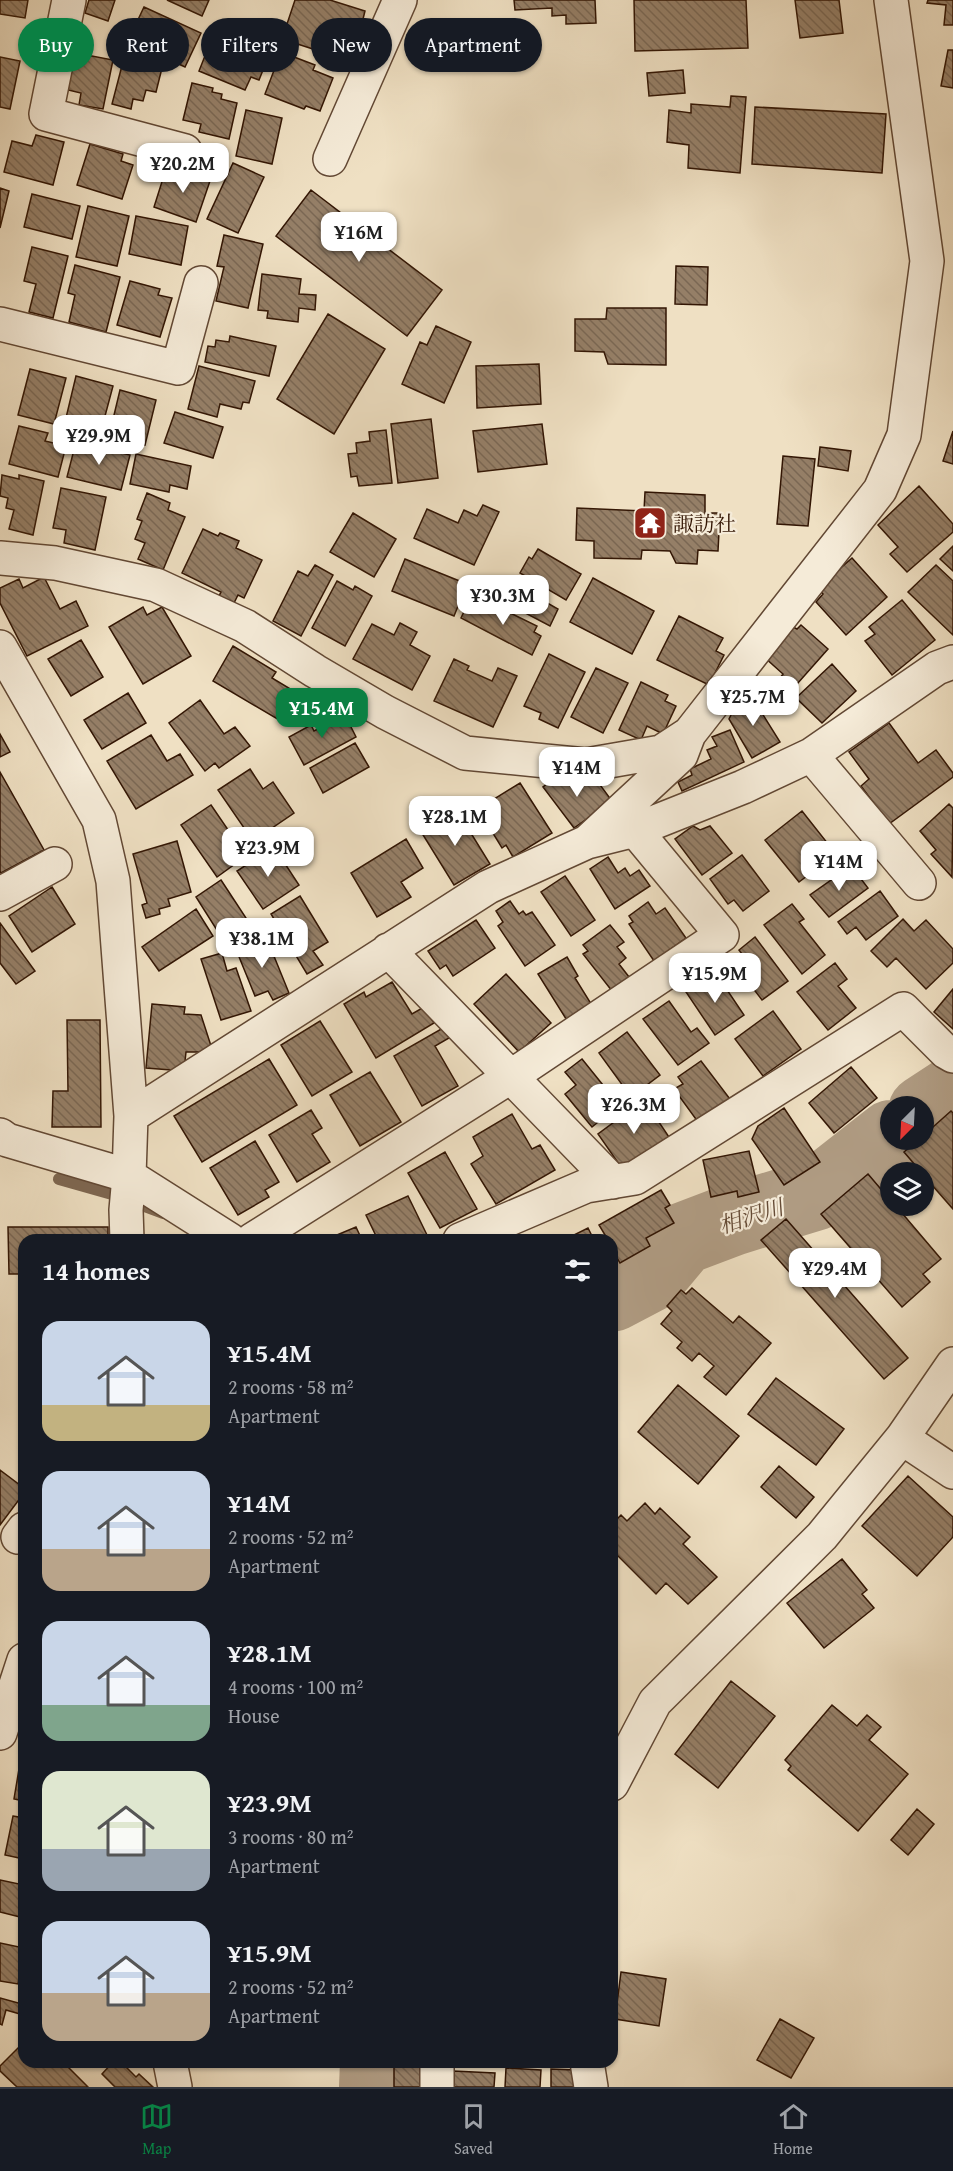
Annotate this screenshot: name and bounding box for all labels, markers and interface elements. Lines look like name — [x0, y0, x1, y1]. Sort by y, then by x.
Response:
chip: Buy — [18, 18, 94, 72]
chip: Rent — [106, 18, 189, 72]
chip: Filters — [201, 18, 299, 72]
chip: New — [311, 18, 392, 72]
chip: Apartment — [404, 18, 542, 72]
pin: ¥20.2M — [134, 143, 232, 194]
text: ¥20.2M — [151, 148, 215, 177]
pin: ¥16M — [323, 212, 395, 263]
text: ¥16M — [335, 217, 383, 246]
pin: ¥29.9M — [50, 415, 148, 466]
text: ¥29.9M — [67, 420, 131, 449]
temple icon: 諏訪社 — [632, 505, 668, 541]
place label: 諏訪社 — [673, 508, 736, 539]
pin: ¥30.3M — [454, 575, 552, 626]
text: ¥30.3M — [471, 580, 535, 609]
pin: ¥25.7M — [704, 676, 802, 727]
text: ¥25.7M — [721, 681, 785, 710]
pin: ¥15.4M — [273, 688, 371, 739]
text: ¥15.4M — [290, 693, 354, 722]
pin: ¥14M — [541, 747, 613, 798]
text: ¥14M — [553, 752, 601, 781]
pin: ¥28.1M — [406, 796, 504, 847]
text: ¥28.1M — [423, 801, 487, 830]
pin: ¥23.9M — [219, 827, 317, 878]
text: ¥23.9M — [236, 832, 300, 861]
pin: ¥14M — [803, 841, 875, 892]
text: ¥14M — [815, 846, 863, 875]
pin: ¥38.1M — [213, 918, 311, 969]
text: ¥38.1M — [230, 923, 294, 952]
pin: ¥15.9M — [666, 953, 764, 1004]
text: ¥15.9M — [683, 958, 747, 987]
pin: ¥26.3M — [585, 1084, 683, 1135]
text: ¥26.3M — [602, 1089, 666, 1118]
north arrow — [880, 1096, 934, 1150]
map controls — [880, 1096, 934, 1216]
button: layers — [880, 1162, 934, 1216]
water label: 相沢川 — [715, 1190, 789, 1241]
pin: ¥29.4M — [786, 1248, 884, 1299]
text: 14 homes — [42, 1251, 150, 1290]
text: ¥29.4M — [803, 1253, 867, 1282]
icon: filters — [561, 1254, 594, 1287]
text: ¥15.4M — [228, 1333, 312, 1372]
icon: home — [90, 1345, 162, 1417]
text: 2 rooms · 58 m² — [228, 1372, 354, 1401]
text: Apartment — [228, 1401, 320, 1430]
text: ¥14M — [228, 1483, 291, 1522]
icon: home — [90, 1495, 162, 1567]
text: 2 rooms · 52 m² — [228, 1522, 354, 1551]
text: Apartment — [228, 1551, 320, 1580]
text: ¥28.1M — [228, 1633, 312, 1672]
icon: home — [90, 1645, 162, 1717]
text: 4 rooms · 100 m² — [228, 1672, 363, 1701]
text: House — [228, 1701, 280, 1730]
text: ¥23.9M — [228, 1783, 312, 1822]
icon: home — [90, 1795, 162, 1867]
text: 3 rooms · 80 m² — [228, 1822, 354, 1851]
text: Apartment — [228, 1851, 320, 1880]
text: ¥15.9M — [228, 1933, 312, 1972]
icon: home — [90, 1945, 162, 2017]
text: 2 rooms · 52 m² — [228, 1972, 354, 2001]
text: Apartment — [228, 2001, 320, 2030]
tab: Map — [140, 2100, 173, 2160]
tab: Saved — [454, 2100, 493, 2160]
tab: Home — [773, 2100, 813, 2160]

